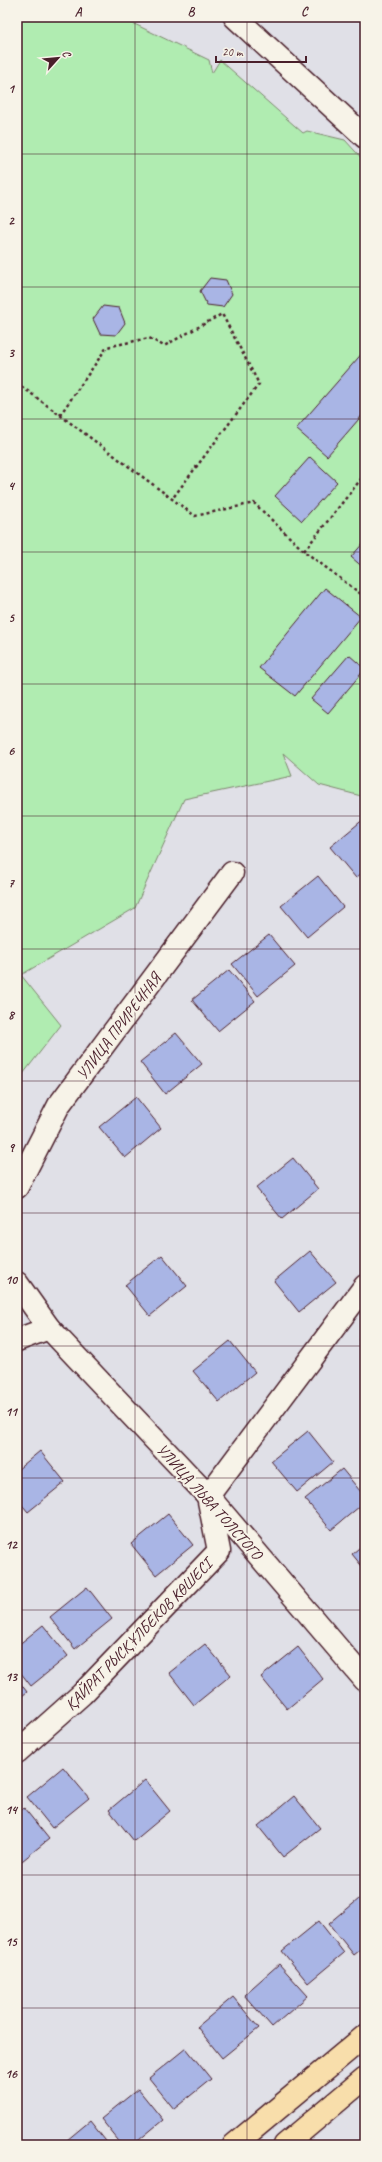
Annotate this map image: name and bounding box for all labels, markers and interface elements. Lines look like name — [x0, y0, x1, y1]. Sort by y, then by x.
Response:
text: A — [75, 4, 83, 20]
text: B — [188, 4, 196, 20]
text: C — [301, 4, 309, 20]
north arrow — [38, 38, 78, 78]
scale bar — [216, 38, 306, 64]
text: 20 m — [222, 44, 244, 60]
text: С — [59, 48, 75, 60]
text: 1 — [8, 81, 16, 97]
text: 2 — [8, 213, 15, 229]
text: 3 — [8, 345, 15, 361]
text: 4 — [8, 478, 16, 494]
text: 5 — [8, 610, 15, 626]
text: 6 — [8, 743, 15, 759]
text: 7 — [8, 875, 15, 891]
street label: УЛИЦА ПРИРЕЧНАЯ — [72, 968, 167, 1084]
text: 8 — [8, 1007, 16, 1023]
text: 9 — [8, 1140, 15, 1156]
text: 10 — [5, 1272, 18, 1288]
text: 11 — [5, 1404, 19, 1420]
street label: УЛИЦА ЛЬВА ТОЛСТОГО — [152, 1440, 268, 1565]
text: 12 — [5, 1537, 18, 1553]
street label: ҚАЙРАТ РЫСҚҰЛБЕКОВ КӨШЕСІ — [61, 1552, 219, 1715]
text: 13 — [5, 1669, 18, 1685]
text: 14 — [5, 1802, 19, 1818]
text: 15 — [5, 1934, 18, 1950]
text: 16 — [5, 2066, 18, 2082]

